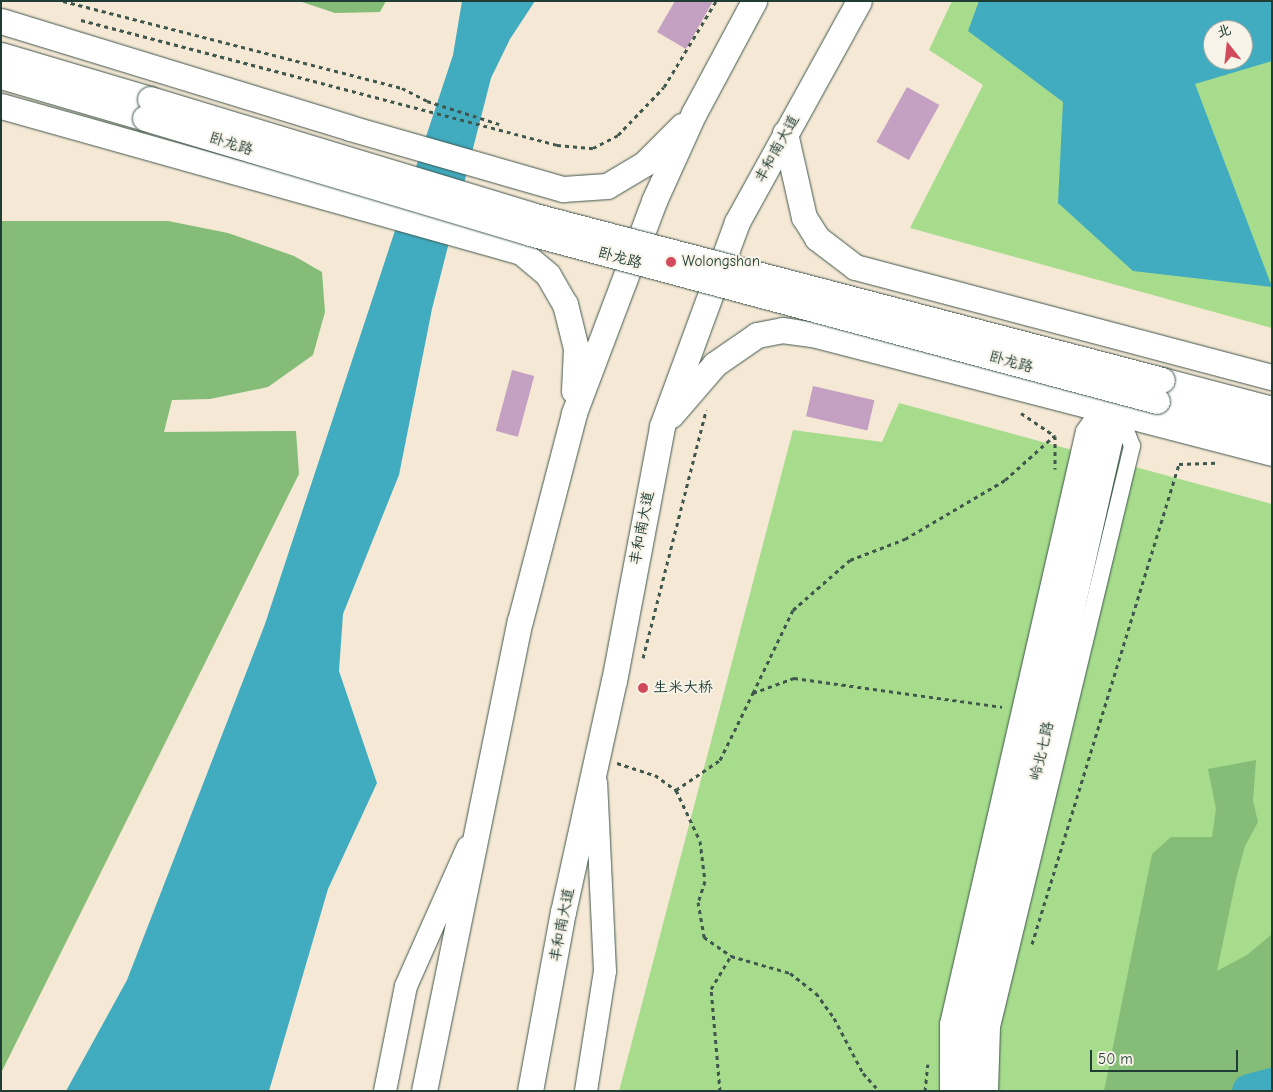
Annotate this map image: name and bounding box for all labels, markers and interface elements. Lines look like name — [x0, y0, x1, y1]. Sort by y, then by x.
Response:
north arrow — [1203, 20, 1253, 70]
text: 北 — [1215, 21, 1233, 41]
street label: 丰和南大道 — [751, 112, 803, 186]
street label: 卧龙路 — [207, 129, 255, 159]
street label: 卧龙路 — [596, 243, 644, 273]
place label: Wolongshan — [682, 253, 760, 271]
marker: Wolongshan — [664, 255, 678, 269]
street label: 卧龙路 — [987, 347, 1035, 377]
street label: 丰和南大道 — [626, 489, 658, 567]
place label: 生米大桥 — [653, 679, 713, 697]
marker: 生米大桥 — [637, 682, 649, 694]
street label: 岭北七路 — [1026, 720, 1058, 782]
street label: 丰和南大道 — [546, 886, 578, 964]
scale bar — [1093, 1040, 1240, 1072]
text: 50 m — [1098, 1050, 1133, 1068]

